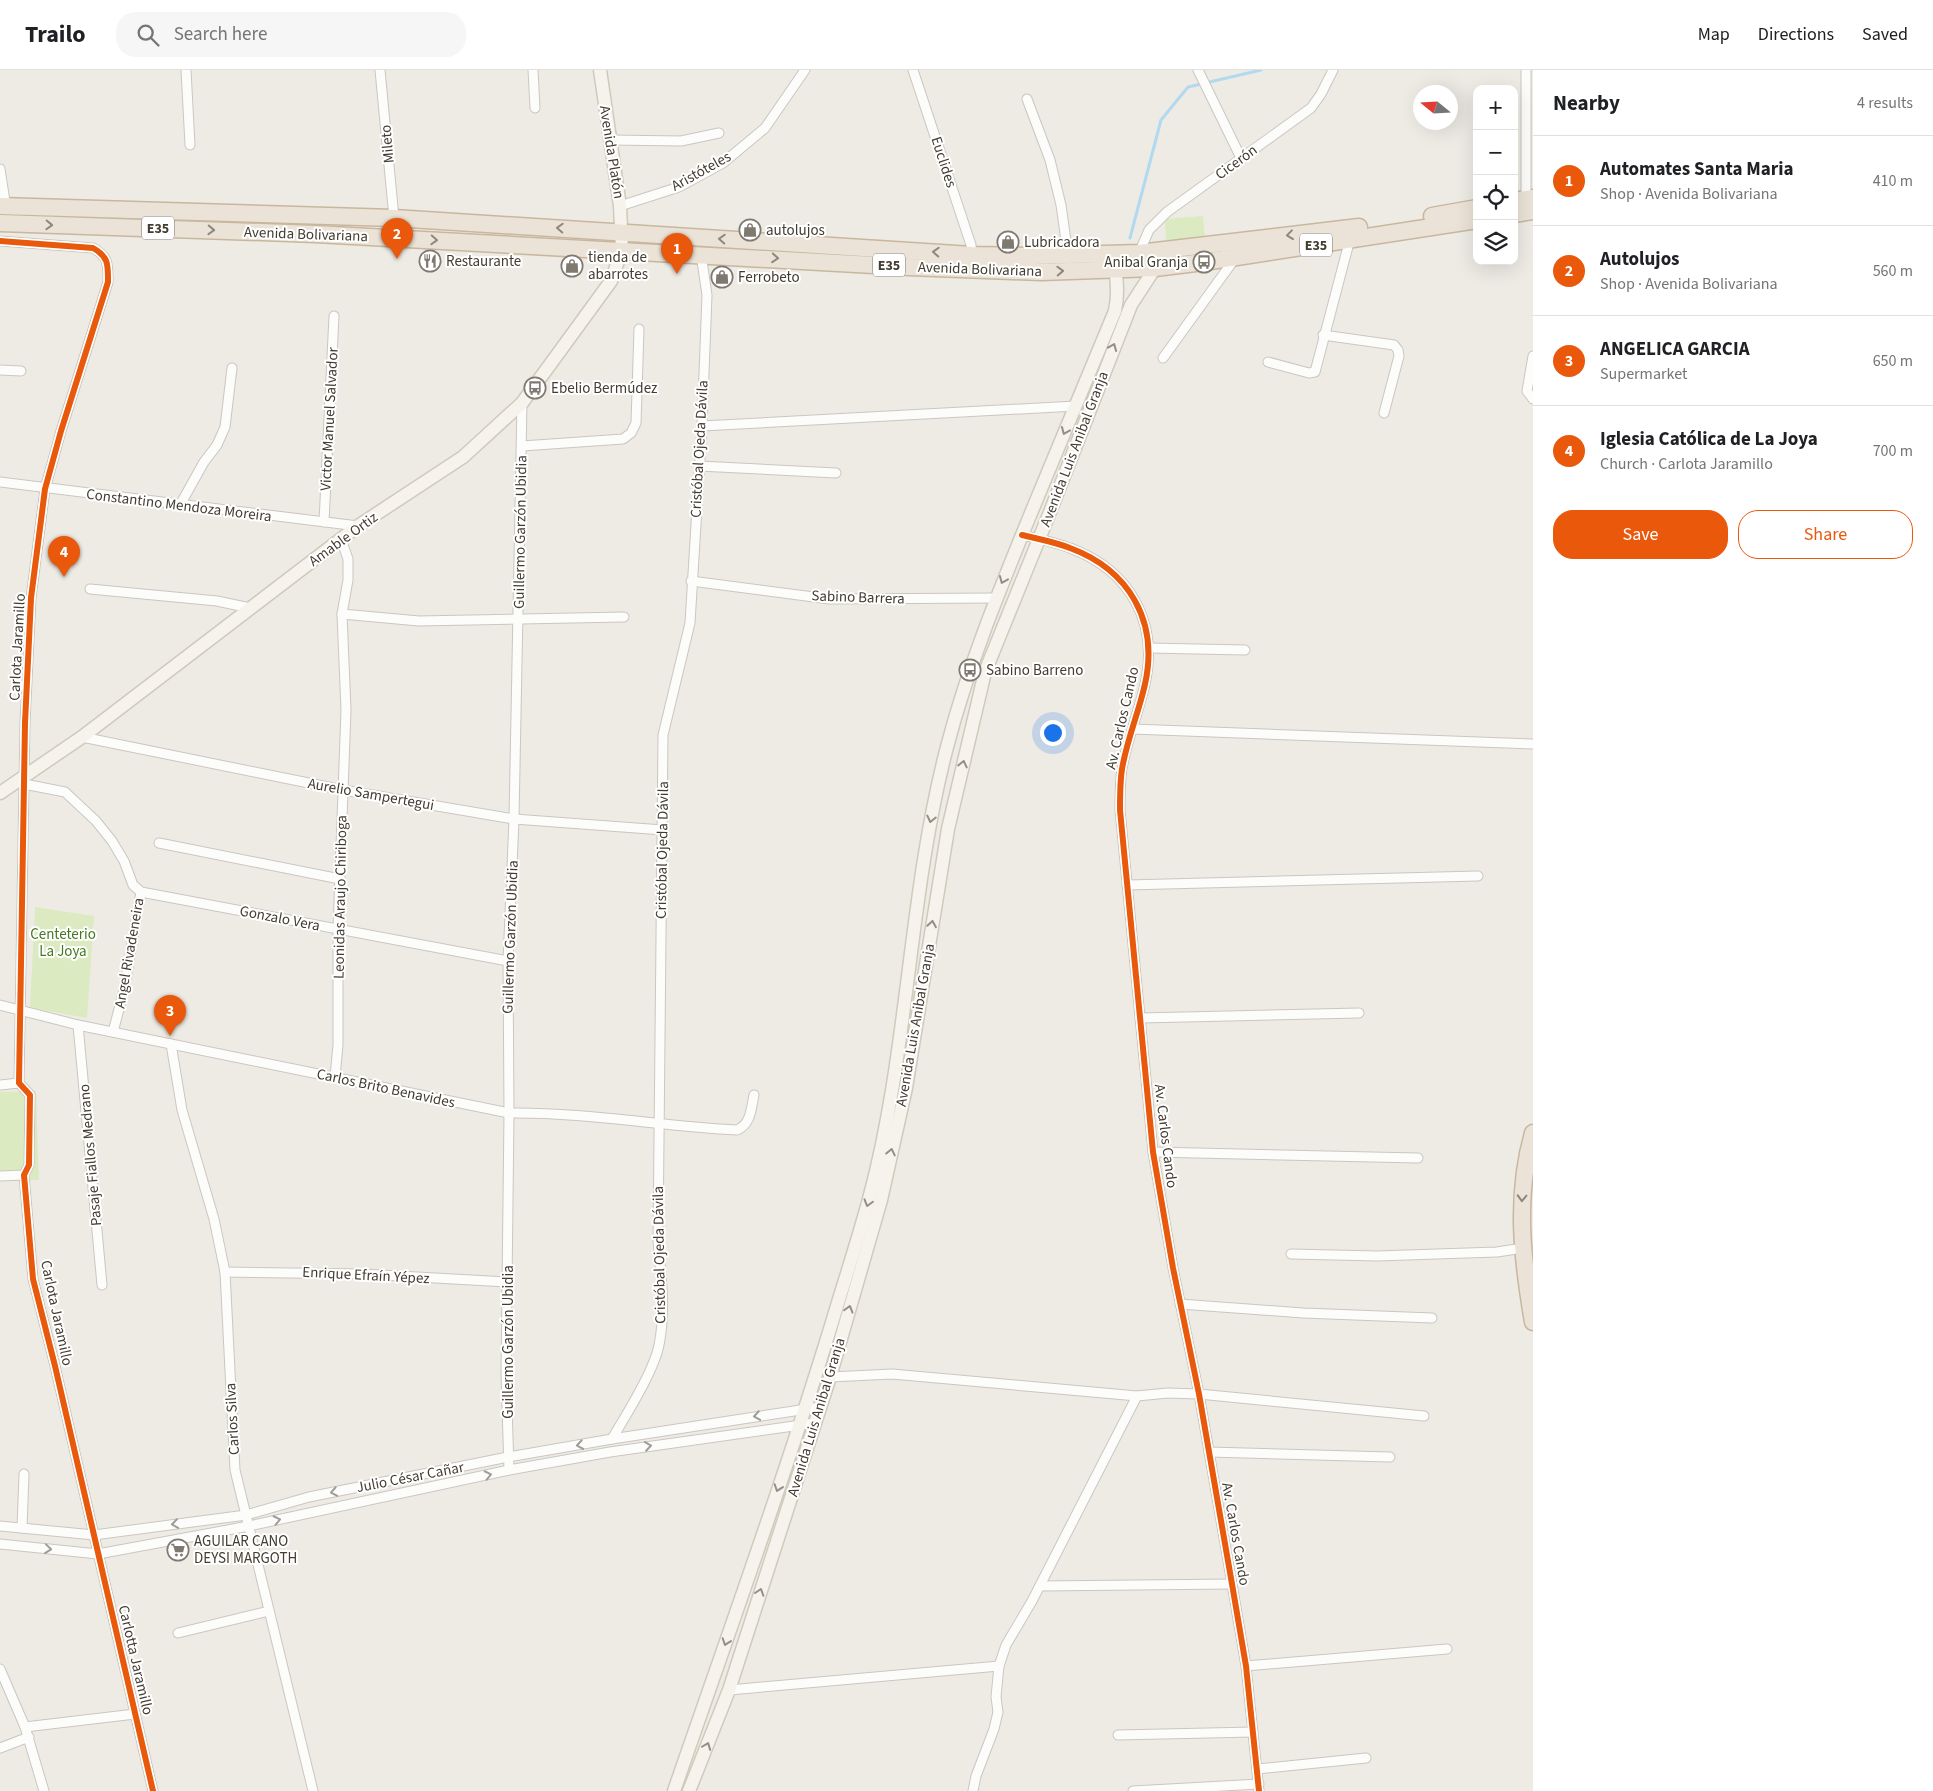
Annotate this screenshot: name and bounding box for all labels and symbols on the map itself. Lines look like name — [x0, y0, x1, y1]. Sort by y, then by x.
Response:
north arrow — [1413, 85, 1458, 130]
street label: Avenida Platón — [594, 104, 629, 200]
street label: Mileto — [375, 124, 400, 164]
street label: Euclides — [925, 134, 962, 190]
street label: Cicerón — [1211, 140, 1262, 185]
street label: Aristóteles — [667, 146, 735, 197]
road number: E35 — [142, 216, 174, 240]
pin: 2 — [381, 218, 413, 259]
shop icon: autolujos — [738, 218, 762, 242]
one-way arrow — [45, 219, 53, 230]
place label: autolujos — [766, 220, 825, 241]
street label: Avenida Bolivariana — [244, 222, 368, 247]
one-way arrow — [555, 223, 563, 234]
one-way arrow — [207, 225, 215, 236]
one-way arrow — [1286, 229, 1294, 240]
shop icon: Lubricadora — [996, 230, 1020, 254]
place label: Lubricadora — [1024, 232, 1100, 253]
pin: 1 — [661, 233, 693, 274]
one-way arrow — [717, 234, 725, 245]
road number: E35 — [1300, 234, 1332, 256]
one-way arrow — [431, 235, 439, 246]
place label: tienda de abarrotes — [588, 247, 648, 285]
one-way arrow — [932, 247, 940, 258]
restaurant icon: Restaurante — [418, 249, 442, 273]
bus stop icon: Anibal Granja — [1192, 250, 1216, 274]
place label: Restaurante — [446, 251, 521, 272]
place label: Anibal Granja — [1104, 252, 1188, 273]
one-way arrow — [772, 253, 780, 264]
shop icon: tienda de abarrotes — [560, 254, 584, 278]
road number: E35 — [873, 254, 905, 276]
street label: Avenida Bolivariana — [918, 257, 1042, 282]
shop icon: Ferrobeto — [710, 265, 734, 289]
one-way arrow — [1056, 266, 1064, 276]
place label: Ferrobeto — [738, 267, 800, 288]
one-way arrow — [1107, 343, 1118, 352]
street label: Victor Manuel Salvador — [315, 346, 344, 491]
street label: Avenida Luis Anibal Granja — [1035, 368, 1114, 530]
bus stop icon: Ebelio Bermúdez — [523, 376, 547, 400]
place label: Ebelio Bermúdez — [551, 378, 658, 399]
street label: Cristóbal Ojeda Dávila — [685, 380, 714, 518]
one-way arrow — [1061, 426, 1072, 435]
street label: Guillermo Garzón Ubidia — [509, 455, 532, 609]
street label: Constantino Mendoza Moreira — [85, 484, 273, 527]
street label: Amable Ortiz — [304, 507, 382, 572]
pin: 4 — [48, 536, 80, 577]
one-way arrow — [999, 575, 1010, 584]
street label: Sabino Barrera — [811, 585, 905, 610]
street label: Carlota Jaramillo — [4, 593, 31, 701]
bus stop icon: Sabino Barreno — [958, 658, 982, 682]
place label: Sabino Barreno — [986, 660, 1083, 681]
street label: Av. Carlos Cando — [1100, 665, 1144, 771]
your location — [1040, 720, 1066, 746]
one-way arrow — [957, 760, 968, 769]
street label: Aurelio Sampertegui — [306, 773, 436, 816]
street label: Cristóbal Ojeda Dávila — [651, 781, 674, 919]
one-way arrow — [926, 814, 937, 823]
street label: Leonidas Araujo Chiriboga — [329, 815, 352, 979]
street label: Guillermo Garzón Ubidia — [497, 860, 524, 1014]
street label: Angel Rivadeneira — [109, 896, 150, 1010]
street label: Gonzalo Vera — [238, 900, 322, 937]
one-way arrow — [927, 919, 937, 928]
park label: Centeterio La Joya — [30, 924, 96, 962]
street label: Avenida Luis Anibal Granja — [891, 942, 940, 1108]
pin: 3 — [154, 995, 186, 1036]
street label: Carlos Brito Benavides — [315, 1064, 457, 1113]
street label: Pasaje Fiallos Medrano — [74, 1083, 107, 1227]
street label: Av. Carlos Cando — [1149, 1083, 1182, 1189]
one-way arrow — [885, 1148, 896, 1157]
street label: Cristóbal Ojeda Dávila — [648, 1186, 671, 1324]
one-way arrow — [1517, 1194, 1527, 1202]
one-way arrow — [863, 1199, 873, 1207]
street label: Carlota Jaramillo — [35, 1258, 78, 1368]
street label: Enrique Efraín Yépez — [302, 1262, 430, 1289]
street label: Guillermo Garzón Ubidia — [498, 1265, 519, 1419]
one-way arrow — [844, 1306, 854, 1314]
street label: Avenida Luis Anibal Granja — [782, 1335, 851, 1499]
street label: Carlos Silva — [220, 1382, 245, 1456]
one-way arrow — [753, 1411, 762, 1421]
one-way arrow — [575, 1439, 584, 1449]
one-way arrow — [644, 1441, 652, 1452]
street label: Julio César Cañar — [355, 1457, 466, 1498]
one-way arrow — [483, 1470, 492, 1481]
street label: Av. Carlos Cando — [1216, 1481, 1255, 1587]
one-way arrow — [774, 1483, 784, 1492]
one-way arrow — [330, 1487, 339, 1497]
one-way arrow — [273, 1515, 282, 1525]
one-way arrow — [171, 1518, 179, 1529]
place label: AGUILAR CANO DEYSI MARGOTH — [194, 1531, 297, 1569]
supermarket icon: AGUILAR CANO DEYSI MARGOTH — [166, 1538, 190, 1562]
one-way arrow — [45, 1543, 53, 1554]
one-way arrow — [755, 1589, 765, 1597]
street label: Carlotta Jaramillo — [113, 1603, 158, 1717]
one-way arrow — [721, 1637, 731, 1646]
one-way arrow — [701, 1742, 711, 1751]

